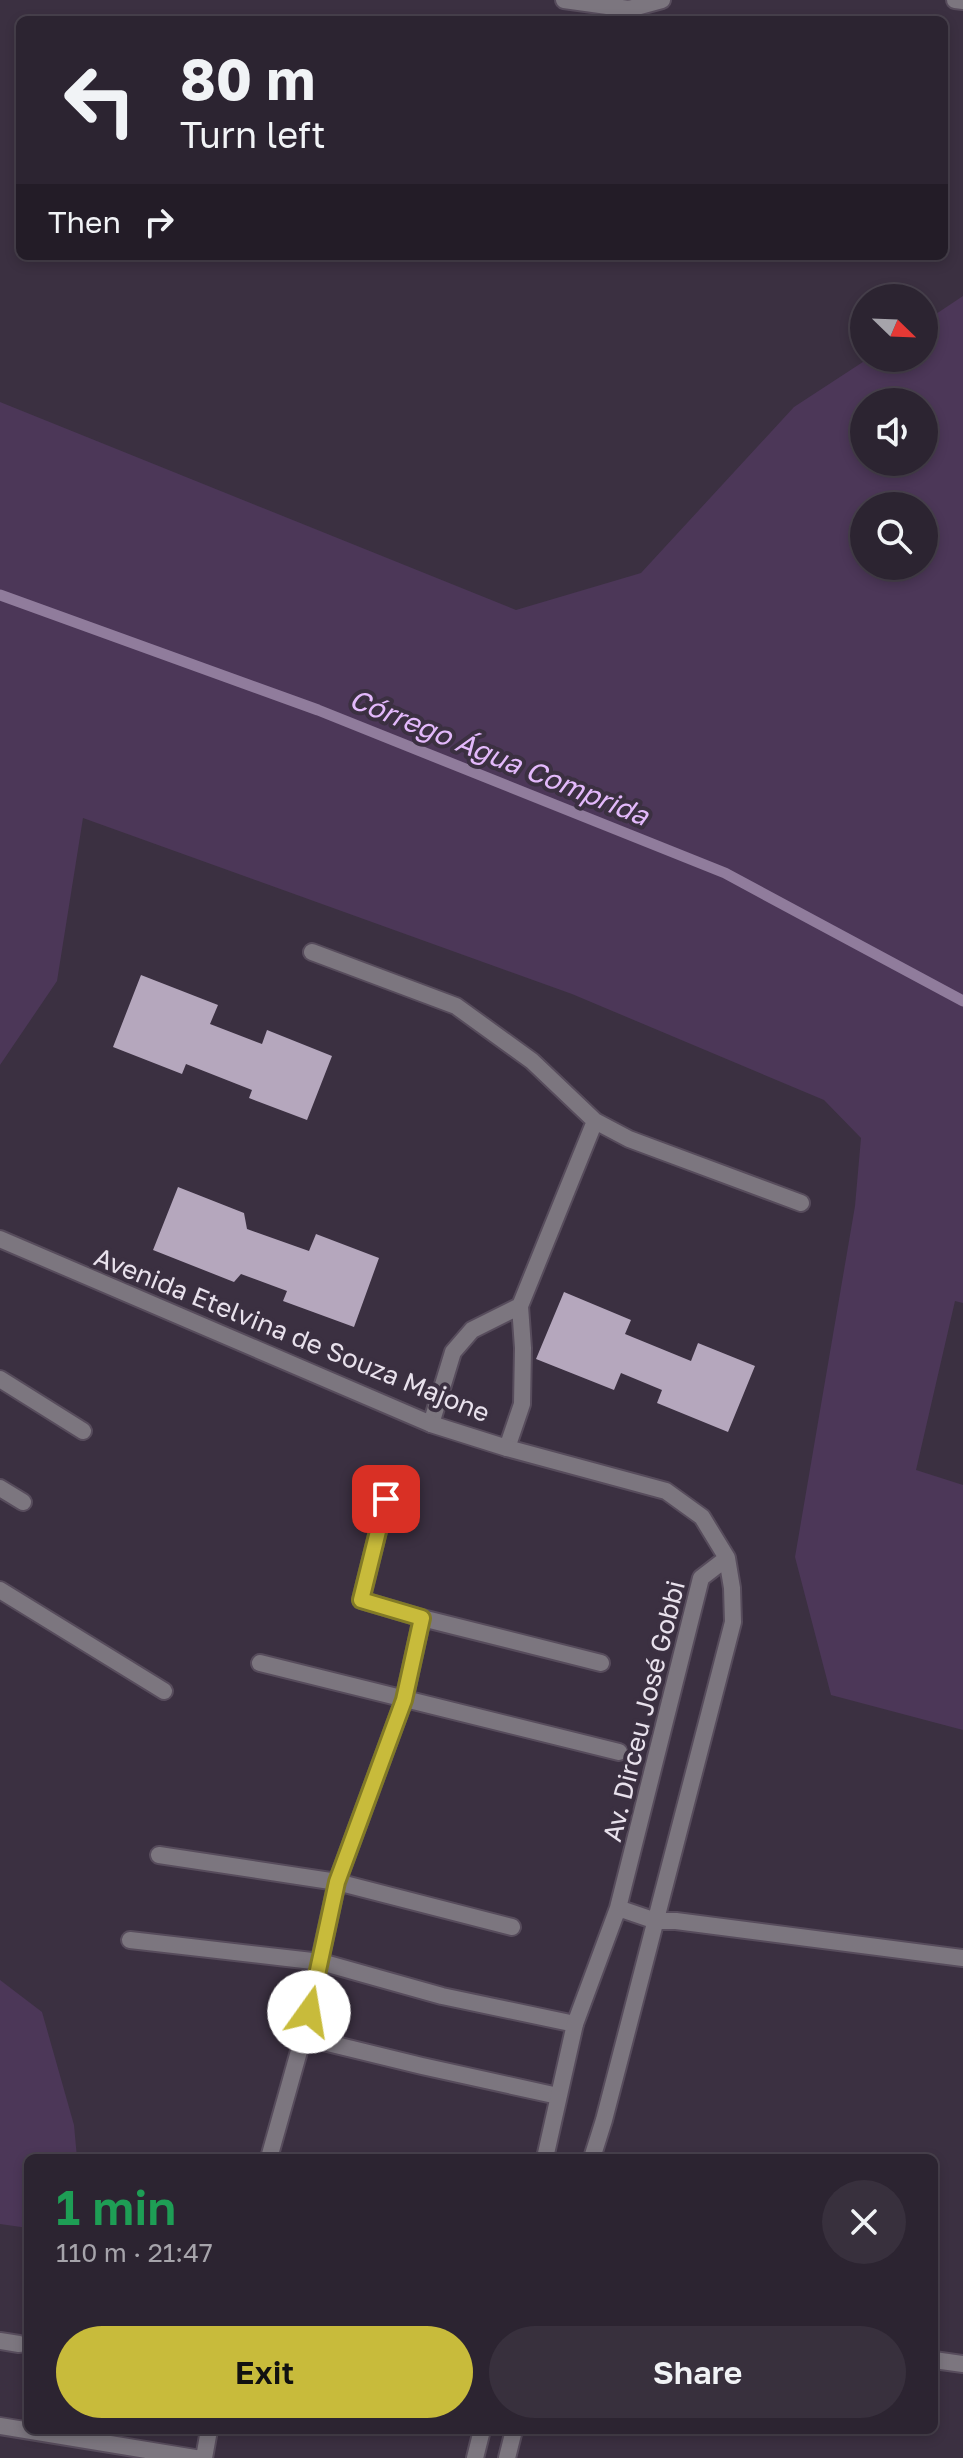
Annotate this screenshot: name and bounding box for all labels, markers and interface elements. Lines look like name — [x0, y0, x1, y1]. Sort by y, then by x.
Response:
text: 80 m — [180, 45, 315, 112]
icon: left — [48, 48, 152, 152]
text: Turn left — [180, 113, 326, 156]
icon: right — [137, 200, 181, 244]
text: Then — [48, 204, 121, 240]
north arrow — [850, 284, 938, 372]
map controls — [850, 284, 938, 580]
button: sound — [850, 388, 938, 476]
button: search — [850, 492, 938, 580]
water label: Córrego Água Comprida — [345, 681, 655, 832]
street label: Avenida Etelvina de Souza Majone — [90, 1241, 494, 1428]
pin — [352, 1465, 420, 1533]
icon: arrive — [364, 1477, 408, 1521]
street label: Av. Dirceu José Gobbi — [596, 1577, 691, 1845]
position arrow — [267, 1970, 351, 2054]
text: 1 min — [56, 2178, 176, 2236]
button: close — [822, 2180, 906, 2264]
text: 110 m · 21:47 — [56, 2237, 213, 2268]
button: Exit — [56, 2326, 473, 2418]
button: Share — [489, 2326, 906, 2418]

